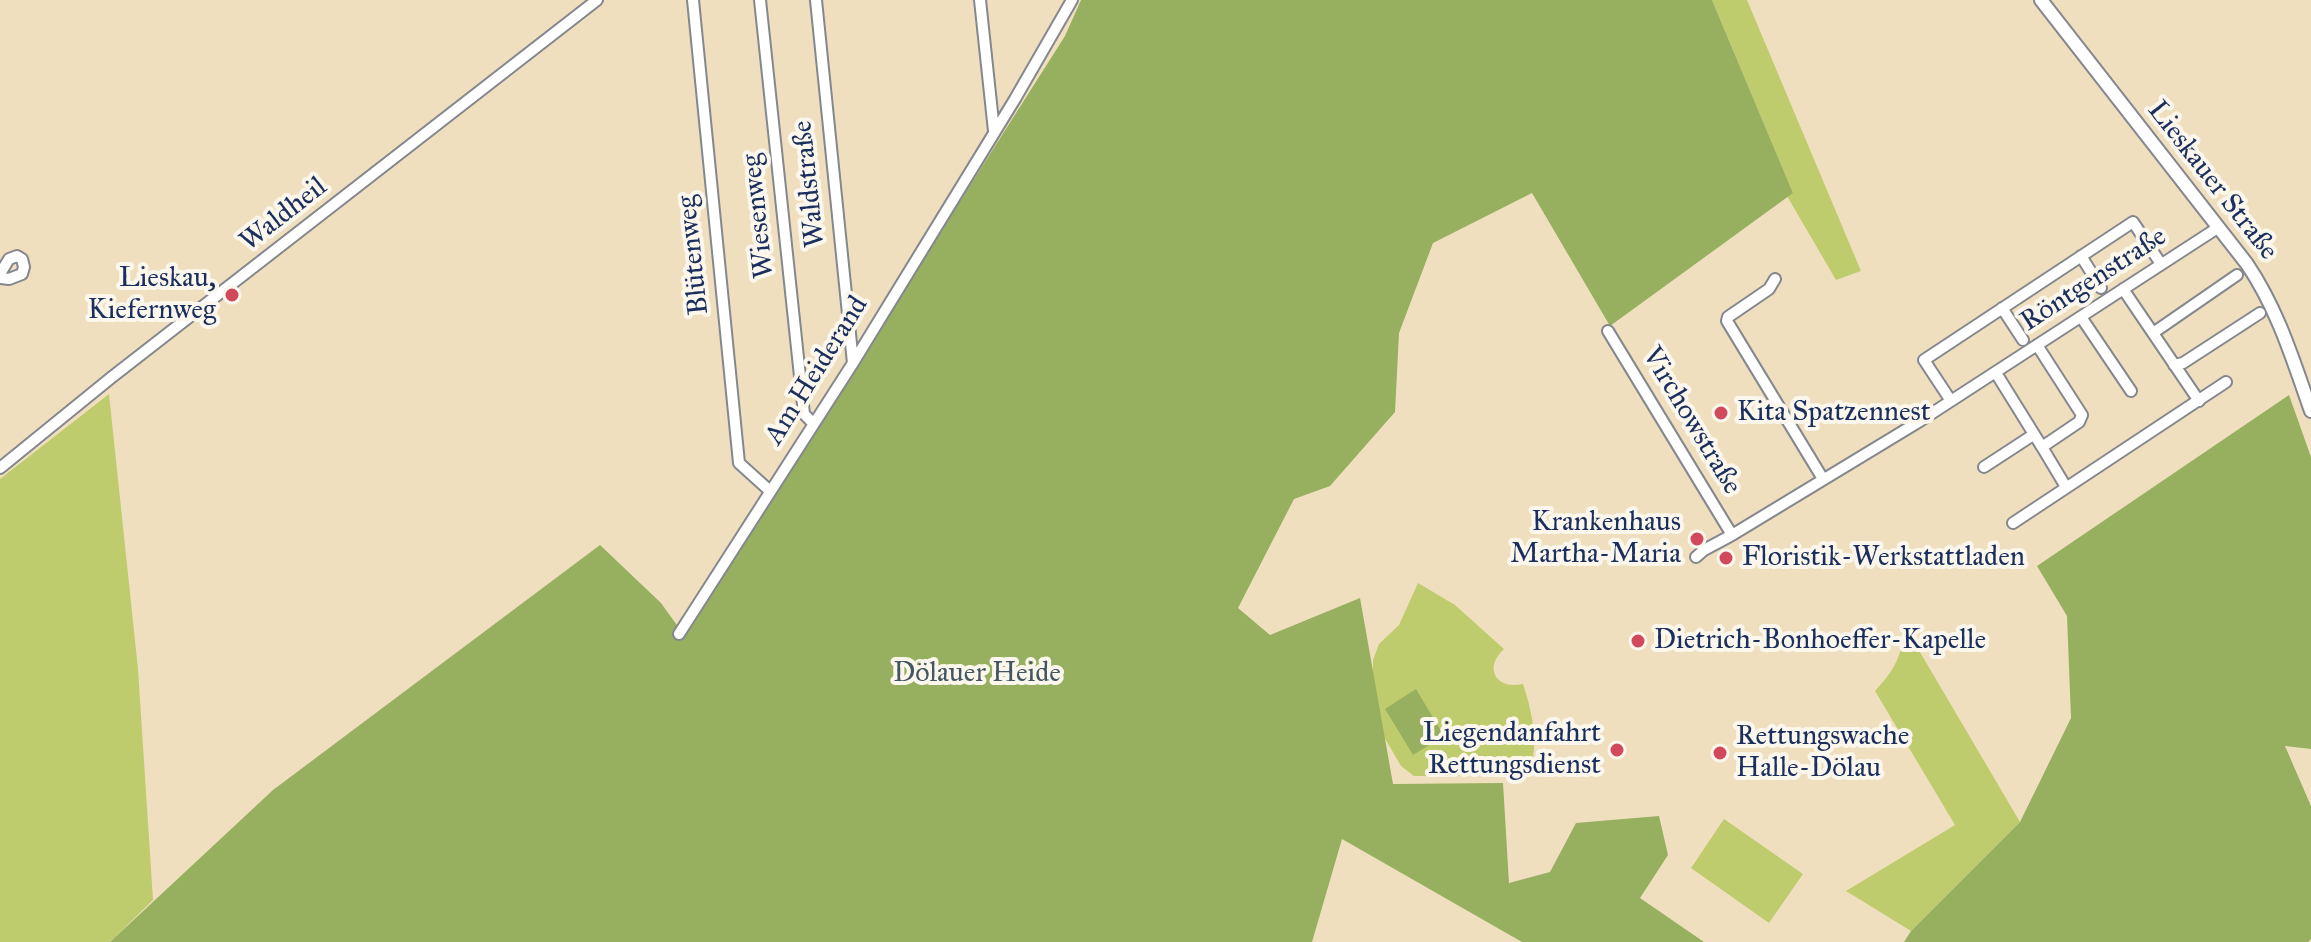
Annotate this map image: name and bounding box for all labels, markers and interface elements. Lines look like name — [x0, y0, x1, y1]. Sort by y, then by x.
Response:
street label: Lieskauer Straße — [2140, 95, 2284, 267]
street label: Waldstraße — [787, 119, 833, 249]
street label: Wiesenweg — [736, 152, 782, 280]
street label: Waldheil — [234, 171, 334, 259]
street label: Blütenweg — [671, 194, 717, 316]
street label: Röntgenstraße — [2015, 220, 2173, 340]
place label: Lieskau, Kiefernweg — [88, 262, 216, 328]
marker: Lieskau, Kiefernweg — [223, 286, 241, 304]
street label: Am Heiderand — [758, 291, 876, 451]
street label: Virchowstraße — [1634, 341, 1748, 501]
place label: Kita Spatzennest — [1737, 396, 1931, 430]
marker: Kita Spatzennest — [1712, 404, 1730, 422]
place label: Krankenhaus Martha-Maria — [1510, 506, 1681, 572]
marker: Krankenhaus Martha-Maria — [1688, 530, 1706, 548]
place label: Floristik-Werkstattladen — [1742, 541, 2025, 575]
marker: Floristik-Werkstattladen — [1717, 549, 1735, 567]
place label: Dietrich-Bonhoeffer-Kapelle — [1654, 624, 1986, 658]
marker: Dietrich-Bonhoeffer-Kapelle — [1629, 632, 1647, 650]
park label: Dölauer Heide — [893, 657, 1061, 691]
place label: Liegendanfahrt Rettungsdienst — [1423, 717, 1601, 783]
place label: Rettungswache Halle-Dölau — [1736, 720, 1909, 786]
marker: Liegendanfahrt Rettungsdienst — [1608, 741, 1626, 759]
marker: Rettungswache Halle-Dölau — [1711, 744, 1729, 762]

